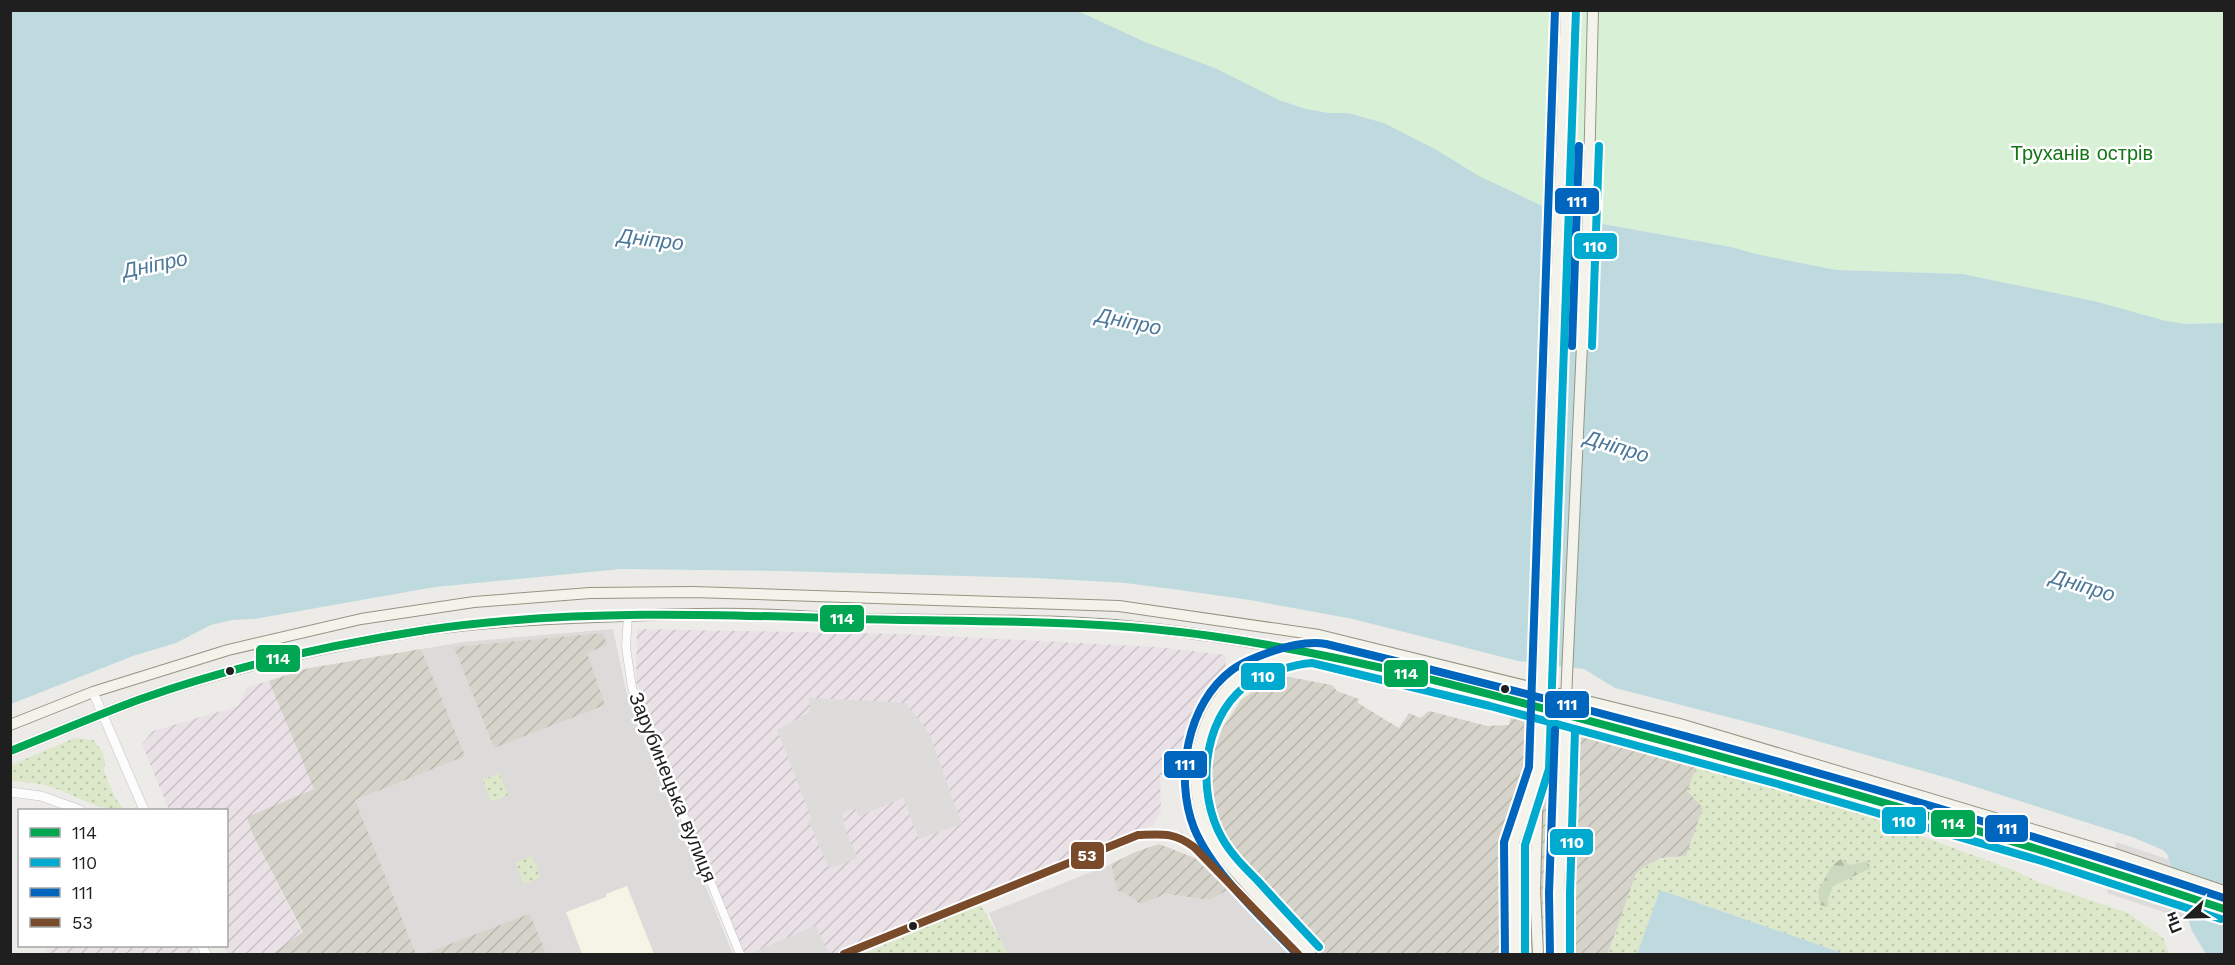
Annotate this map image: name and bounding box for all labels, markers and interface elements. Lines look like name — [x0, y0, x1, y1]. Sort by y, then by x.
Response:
park label: Труханів острів — [2011, 141, 2153, 165]
line badge: 111 — [1554, 187, 1600, 215]
text: 111 — [1567, 192, 1587, 211]
water label: Дніпро — [615, 222, 686, 255]
line badge: 110 — [1573, 232, 1618, 260]
text: 110 — [1583, 237, 1607, 256]
water label: Дніпро — [118, 245, 190, 283]
water label: Дніпро — [1092, 302, 1164, 340]
water label: Дніпро — [1580, 424, 1652, 468]
water label: Дніпро — [2046, 563, 2118, 607]
line badge: 114 — [819, 604, 865, 633]
text: 114 — [830, 609, 854, 628]
line badge: 114 — [255, 644, 301, 673]
text: 114 — [266, 649, 290, 668]
line badge: 114 — [1383, 659, 1429, 688]
line badge: 110 — [1240, 662, 1286, 691]
text: 114 — [1394, 664, 1418, 683]
unlabelled marker — [224, 665, 236, 677]
text: 110 — [1251, 667, 1275, 686]
unlabelled marker — [1499, 683, 1511, 695]
street label: Зарубинецька вулиця — [624, 688, 722, 886]
line badge: 111 — [1544, 690, 1590, 719]
text: 111 — [1557, 695, 1577, 714]
line badge: 111 — [1163, 750, 1208, 779]
text: 111 — [1175, 755, 1195, 774]
line badge: 110 — [1881, 806, 1927, 835]
legend — [18, 809, 228, 947]
line badge: 114 — [1930, 809, 1976, 838]
text: 110 — [1892, 812, 1916, 831]
text: 114 — [1941, 814, 1965, 833]
line badge: 111 — [1984, 814, 2029, 843]
text: 111 — [1997, 819, 2017, 838]
text: 114 — [72, 822, 97, 843]
line badge: 110 — [1549, 828, 1594, 856]
text: 110 — [1560, 833, 1584, 852]
line badge: 53 — [1070, 841, 1105, 870]
text: 53 — [1078, 846, 1096, 865]
text: 110 — [72, 852, 97, 873]
text: 111 — [72, 882, 93, 903]
north arrow — [2157, 887, 2217, 947]
text: Пн — [2161, 909, 2186, 936]
text: 53 — [72, 912, 93, 933]
unlabelled marker — [907, 920, 919, 932]

